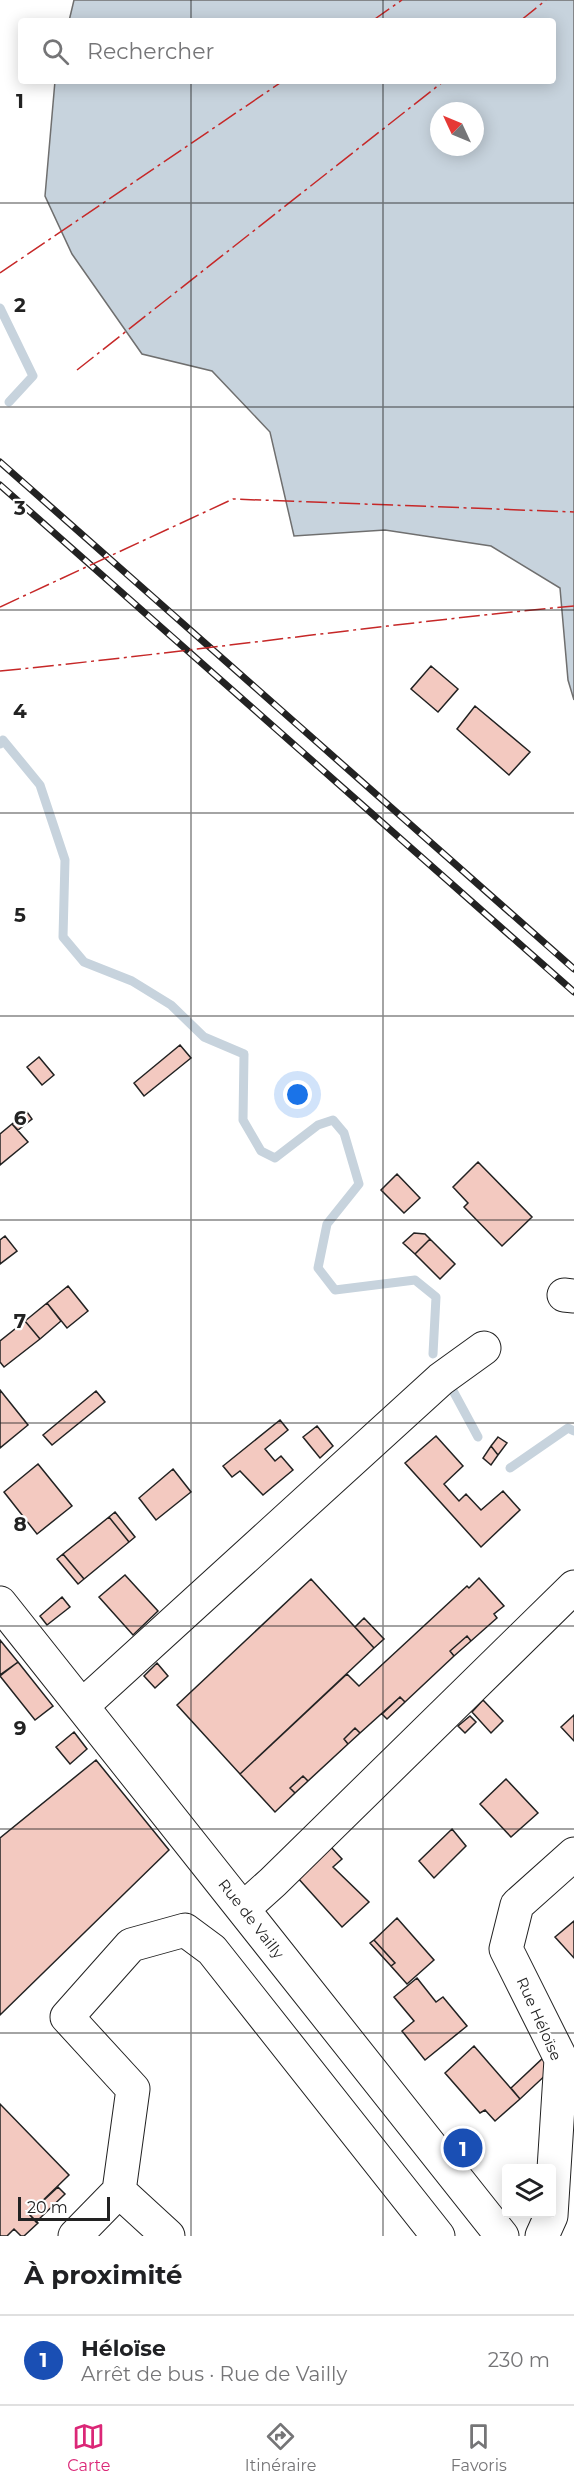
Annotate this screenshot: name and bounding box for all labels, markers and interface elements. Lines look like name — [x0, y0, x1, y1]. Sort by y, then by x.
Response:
search box — [18, 18, 556, 84]
icon: search — [39, 35, 72, 68]
text: Rechercher — [87, 38, 214, 65]
text: 1 — [16, 89, 24, 113]
north arrow — [430, 102, 484, 156]
text: 2 — [14, 293, 26, 317]
text: 3 — [13, 496, 26, 520]
text: 4 — [13, 699, 27, 723]
text: 5 — [14, 903, 26, 927]
your location — [283, 1080, 312, 1109]
text: 6 — [14, 1106, 27, 1130]
text: 7 — [14, 1309, 26, 1333]
text: 8 — [13, 1512, 27, 1536]
text: 9 — [14, 1716, 26, 1740]
street label: Rue de Vailly — [214, 1875, 289, 1963]
street label: Rue Héloïse — [513, 1974, 566, 2063]
pin: 1 — [444, 2126, 482, 2170]
map controls — [502, 2164, 556, 2218]
button: layers — [502, 2164, 556, 2218]
scale bar — [18, 2194, 110, 2222]
text: 20 m — [27, 2198, 68, 2217]
text: À proximité — [24, 2259, 183, 2291]
text: Héloïse — [81, 2335, 166, 2362]
text: 1 — [40, 2348, 47, 2372]
text: 230 m — [488, 2348, 550, 2372]
text: Arrêt de bus · Rue de Vailly — [81, 2362, 347, 2386]
tab: Carte — [67, 2420, 110, 2475]
tab: Itinéraire — [245, 2420, 316, 2475]
tab: Favoris — [451, 2420, 507, 2475]

